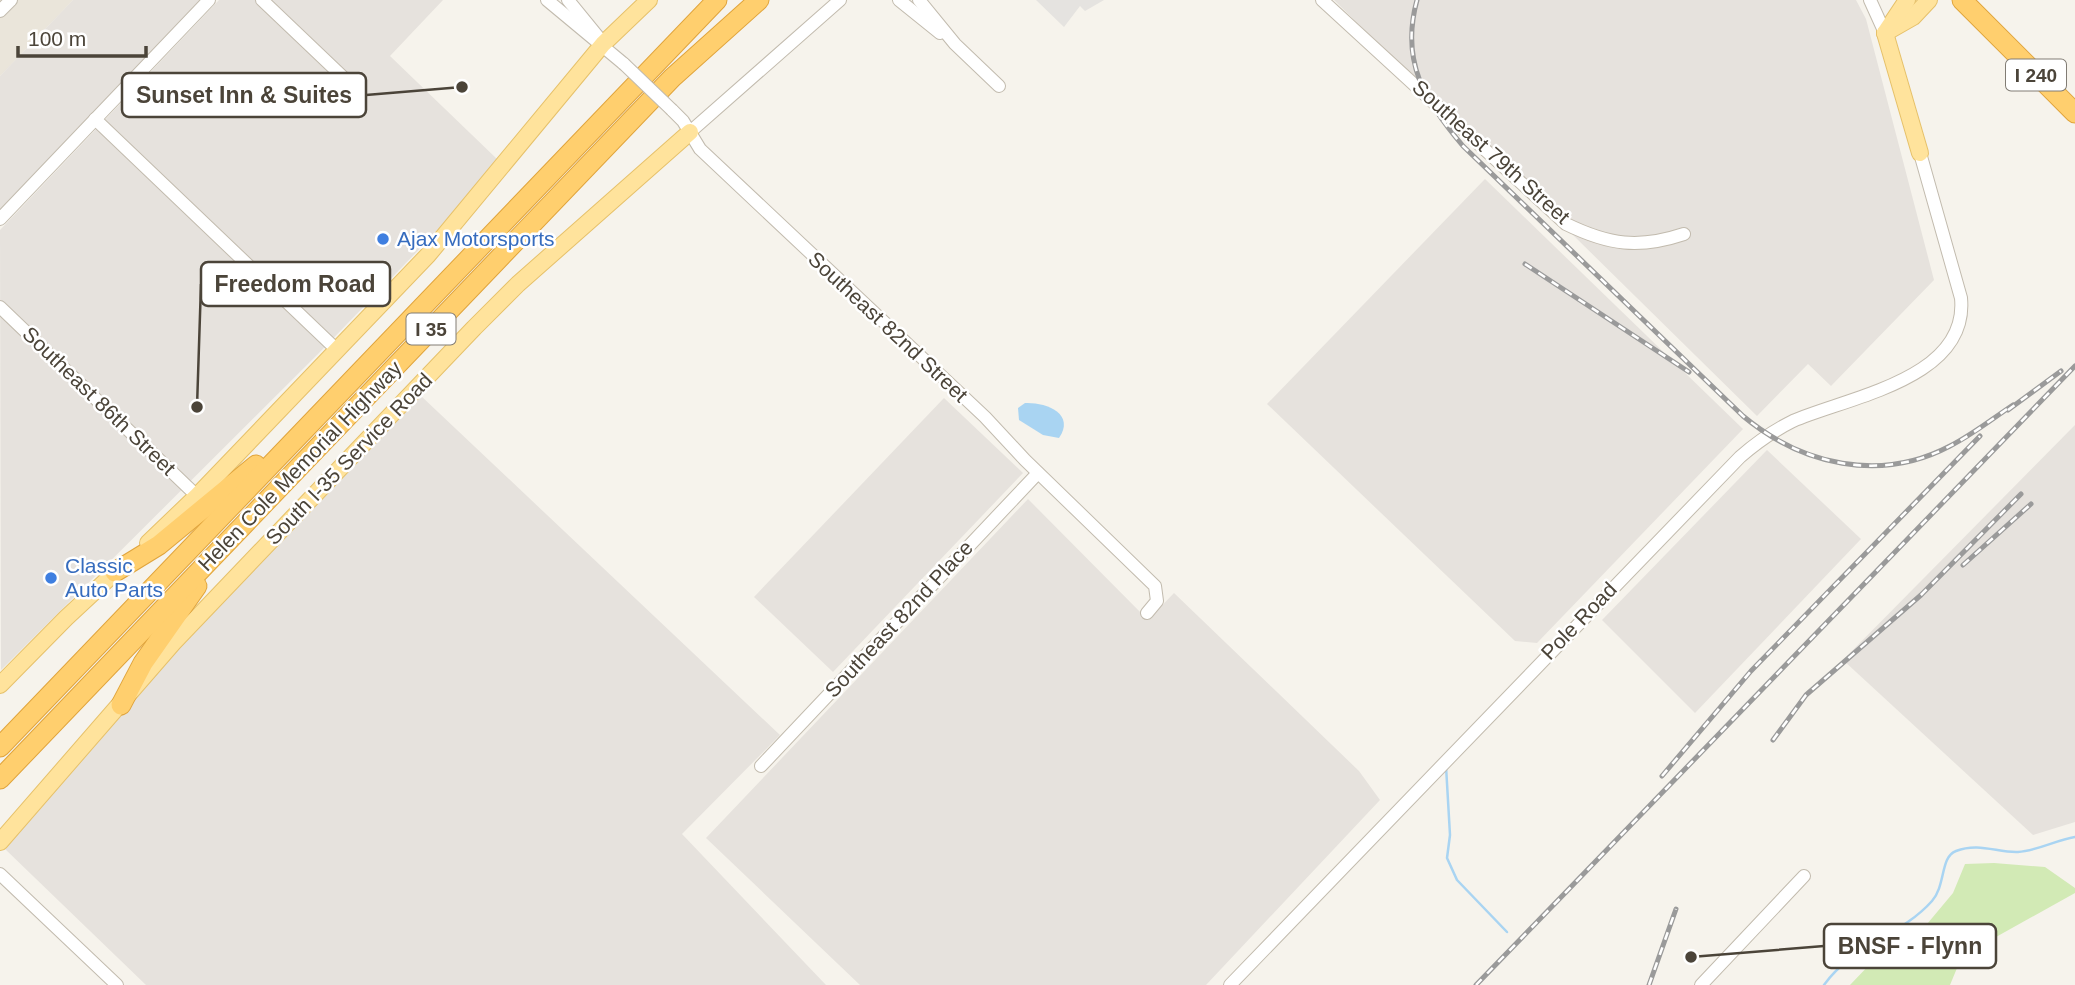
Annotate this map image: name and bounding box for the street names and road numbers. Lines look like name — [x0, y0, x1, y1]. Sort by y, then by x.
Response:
road number: I 240 — [2006, 60, 2066, 90]
street label: Southeast 79th Street — [1408, 75, 1575, 228]
street label: Southeast 82nd Street — [804, 247, 973, 406]
road number: I 35 — [406, 314, 456, 344]
street label: Southeast 86th Street — [18, 322, 181, 480]
street label: Helen Cole Memorial Highway — [193, 356, 406, 575]
street label: South I-35 Service Road — [261, 368, 436, 549]
street label: Southeast 82nd Place — [820, 536, 977, 702]
street label: Pole Road — [1536, 577, 1621, 664]

